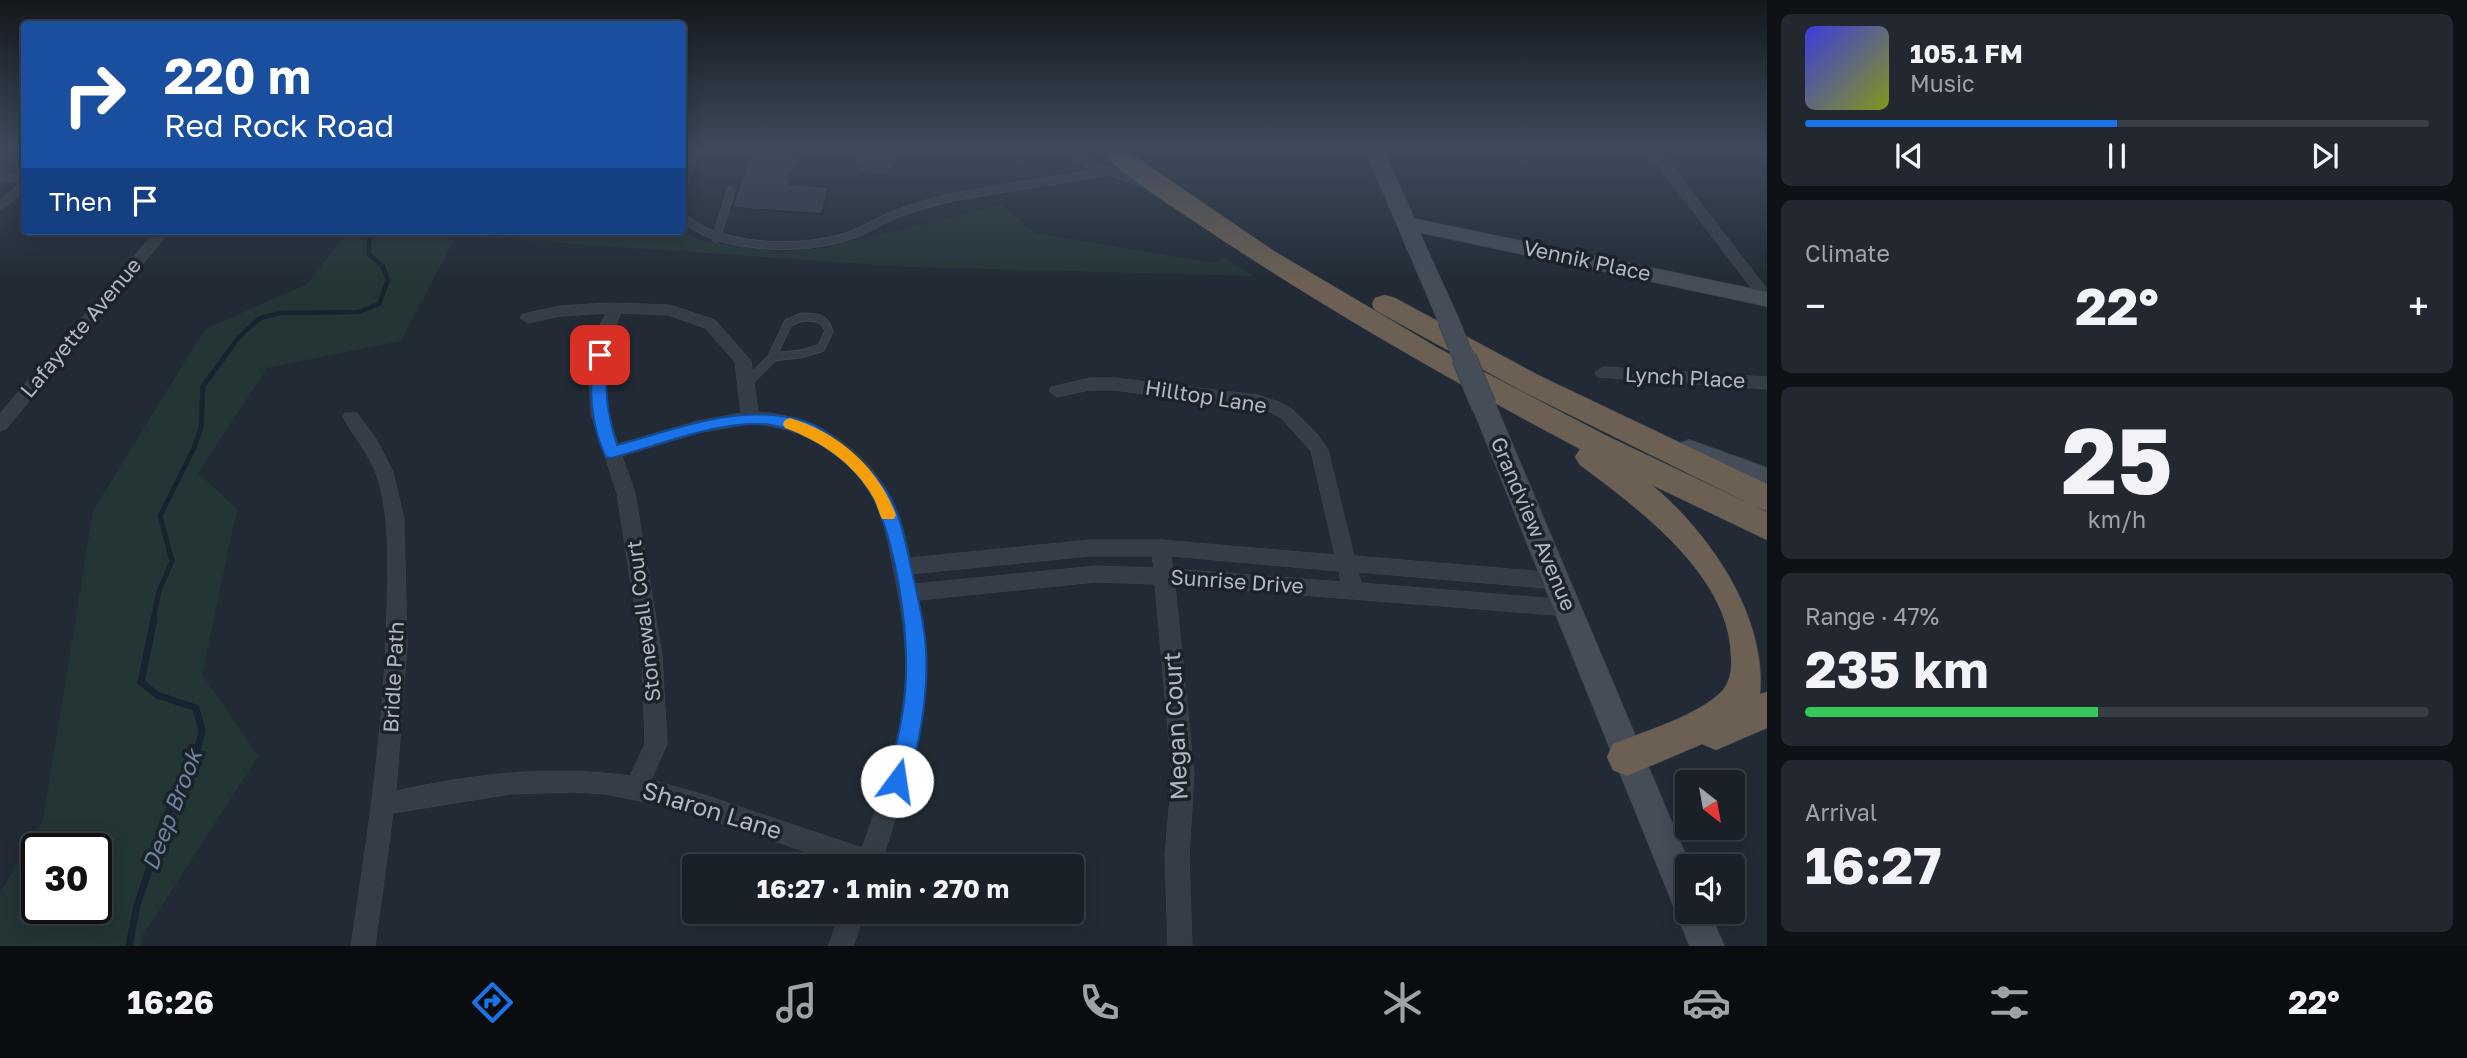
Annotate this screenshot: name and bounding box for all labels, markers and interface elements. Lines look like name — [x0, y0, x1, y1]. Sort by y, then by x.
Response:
text: 105.1 FM — [1910, 38, 2023, 69]
text: 220 m — [164, 46, 311, 105]
icon: right — [49, 49, 140, 140]
text: Music — [1910, 69, 1975, 97]
text: Red Rock Road — [164, 106, 394, 144]
icon: previous — [1890, 137, 1928, 175]
icon: pause — [2098, 137, 2136, 175]
icon: next — [2306, 137, 2344, 175]
icon: arrive — [126, 182, 164, 220]
text: Then — [49, 186, 112, 217]
street label: Vennik Place — [1521, 234, 1653, 286]
text: Climate — [1805, 239, 1890, 267]
street label: Lafayette Avenue — [14, 252, 146, 403]
text: 22° — [2075, 274, 2159, 336]
text: − — [1805, 283, 1826, 328]
text: + — [2408, 283, 2429, 328]
pin — [570, 325, 630, 385]
icon: arrive — [581, 336, 619, 374]
street label: Lynch Place — [1624, 361, 1746, 393]
street label: Hilltop Lane — [1143, 374, 1269, 418]
text: 25 — [2061, 405, 2173, 514]
street label: Grandview Avenue — [1486, 433, 1582, 614]
text: km/h — [2088, 505, 2146, 533]
street label: Stonewall Court — [620, 539, 666, 703]
street label: Sunrise Drive — [1170, 563, 1305, 599]
text: Range · 47% — [1805, 602, 1939, 630]
street label: Bridle Path — [377, 621, 409, 733]
text: 235 km — [1805, 637, 1989, 699]
street label: Megan Court — [1156, 651, 1193, 801]
water label: Deep Brook — [135, 743, 208, 874]
position arrow — [860, 744, 934, 818]
north arrow — [1675, 770, 1745, 840]
map controls — [1675, 770, 1745, 924]
street label: Sharon Lane — [639, 775, 786, 845]
text: Arrival — [1805, 798, 1877, 826]
speed limit sign: 30 — [21, 833, 112, 924]
text: 16:27 — [1805, 833, 1942, 895]
button: sound — [1675, 854, 1745, 924]
text: 16:27 · 1 min · 270 m — [757, 873, 1009, 904]
icon: directions — [468, 978, 517, 1027]
icon: music — [772, 978, 821, 1027]
icon: phone — [1075, 978, 1124, 1027]
icon: climate — [1378, 978, 1427, 1027]
icon: car — [1682, 978, 1731, 1027]
icon: filters — [1985, 978, 2034, 1027]
text: 16:26 — [127, 983, 214, 1021]
text: 22° — [2288, 983, 2340, 1021]

